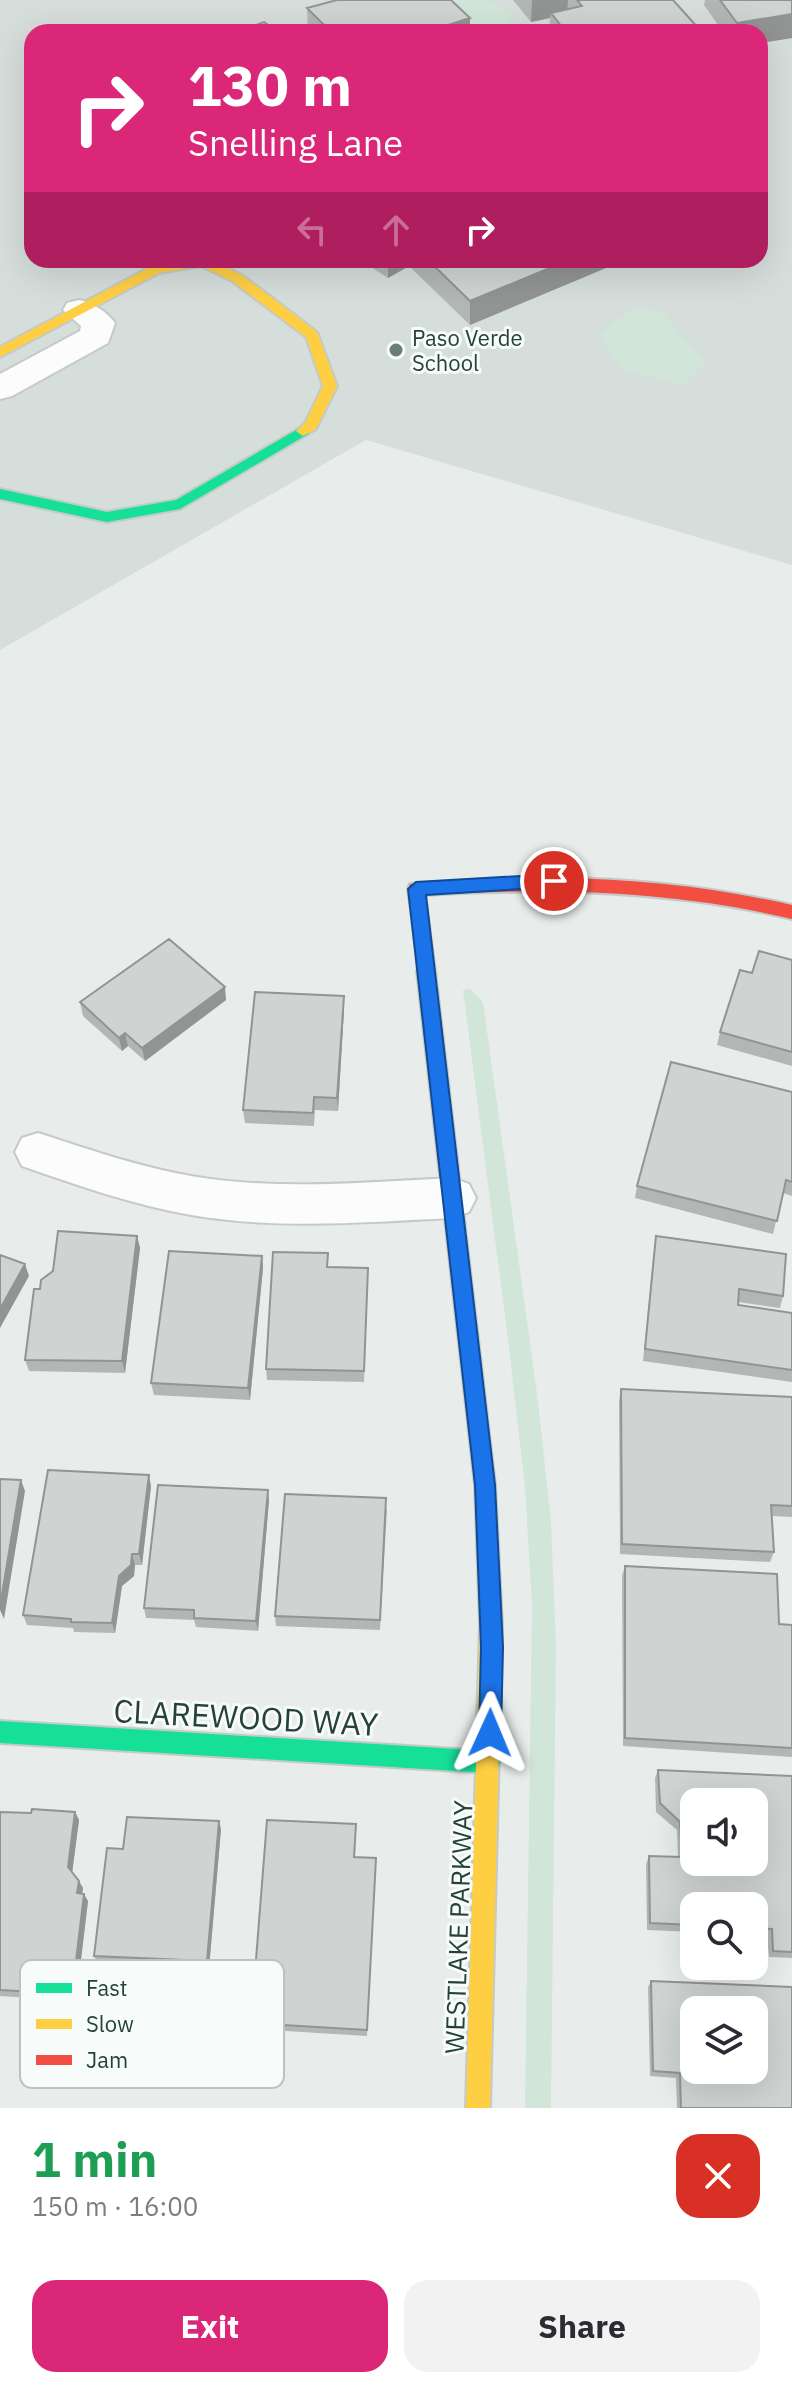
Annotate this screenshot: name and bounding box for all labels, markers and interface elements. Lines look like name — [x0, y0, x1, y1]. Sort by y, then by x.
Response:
text: 130 m — [188, 49, 352, 121]
icon: right — [56, 56, 160, 160]
text: Snelling Lane — [188, 119, 403, 166]
icon: left — [290, 208, 334, 252]
icon: ahead — [374, 208, 418, 252]
icon: right — [458, 208, 502, 252]
place label: Paso Verde School — [412, 323, 523, 377]
marker: Paso Verde School — [387, 341, 405, 359]
pin — [520, 847, 588, 915]
icon: arrive — [532, 859, 576, 903]
street label: CLAREWOOD WAY — [113, 1689, 379, 1745]
position arrow — [448, 1691, 532, 1775]
map controls — [680, 1788, 768, 2084]
button: sound — [680, 1788, 768, 1876]
street label: WESTLAKE PARKWAY — [437, 1799, 479, 2054]
button: search — [680, 1892, 768, 1980]
legend — [20, 1960, 284, 2088]
text: Fast — [86, 1973, 127, 2002]
button: layers — [680, 1996, 768, 2084]
text: Slow — [86, 2009, 134, 2038]
text: Jam — [86, 2045, 128, 2074]
text: 1 min — [32, 2128, 157, 2190]
button: close — [676, 2134, 760, 2218]
text: 150 m · 16:00 — [32, 2189, 198, 2223]
button: Exit — [32, 2280, 388, 2372]
button: Share — [404, 2280, 760, 2372]

